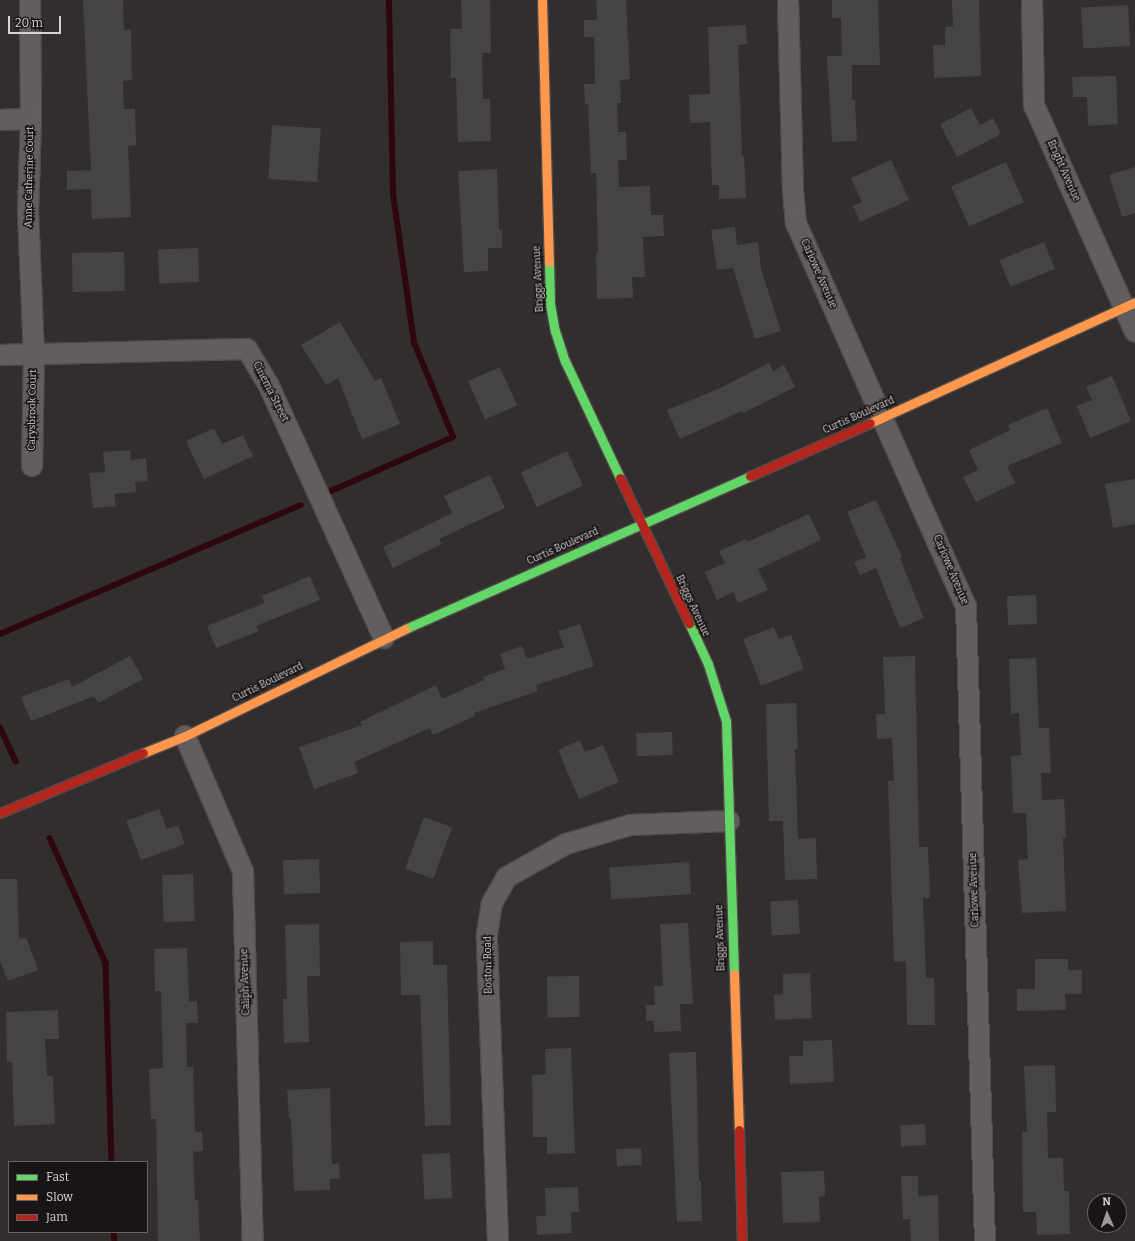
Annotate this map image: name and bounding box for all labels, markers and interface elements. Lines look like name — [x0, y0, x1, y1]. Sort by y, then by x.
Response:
scale bar — [10, 8, 63, 34]
text: 20 m — [15, 16, 43, 30]
street label: Anne Catherine Court — [23, 126, 37, 228]
street label: Bright Avenue — [1044, 138, 1082, 204]
street label: Carlowe Avenue — [797, 237, 839, 311]
street label: Briggs Avenue — [531, 245, 547, 313]
street label: Cinema Street — [250, 360, 290, 424]
street label: Carysbrook Court — [26, 369, 40, 451]
street label: Curtis Boulevard — [821, 395, 897, 437]
street label: Curtis Boulevard — [525, 526, 601, 568]
street label: Carlowe Avenue — [930, 533, 970, 607]
street label: Briggs Avenue — [672, 573, 712, 639]
street label: Curtis Boulevard — [231, 661, 305, 705]
street label: Carlowe Avenue — [968, 852, 982, 928]
street label: Briggs Avenue — [714, 905, 728, 971]
street label: Boston Road — [482, 936, 496, 994]
street label: Caliph Avenue — [239, 948, 253, 1016]
legend — [8, 1161, 148, 1233]
text: Fast — [46, 1170, 69, 1184]
text: Slow — [46, 1190, 73, 1204]
north arrow — [1087, 1193, 1127, 1233]
text: N — [1102, 1195, 1111, 1208]
text: Jam — [46, 1210, 68, 1224]

